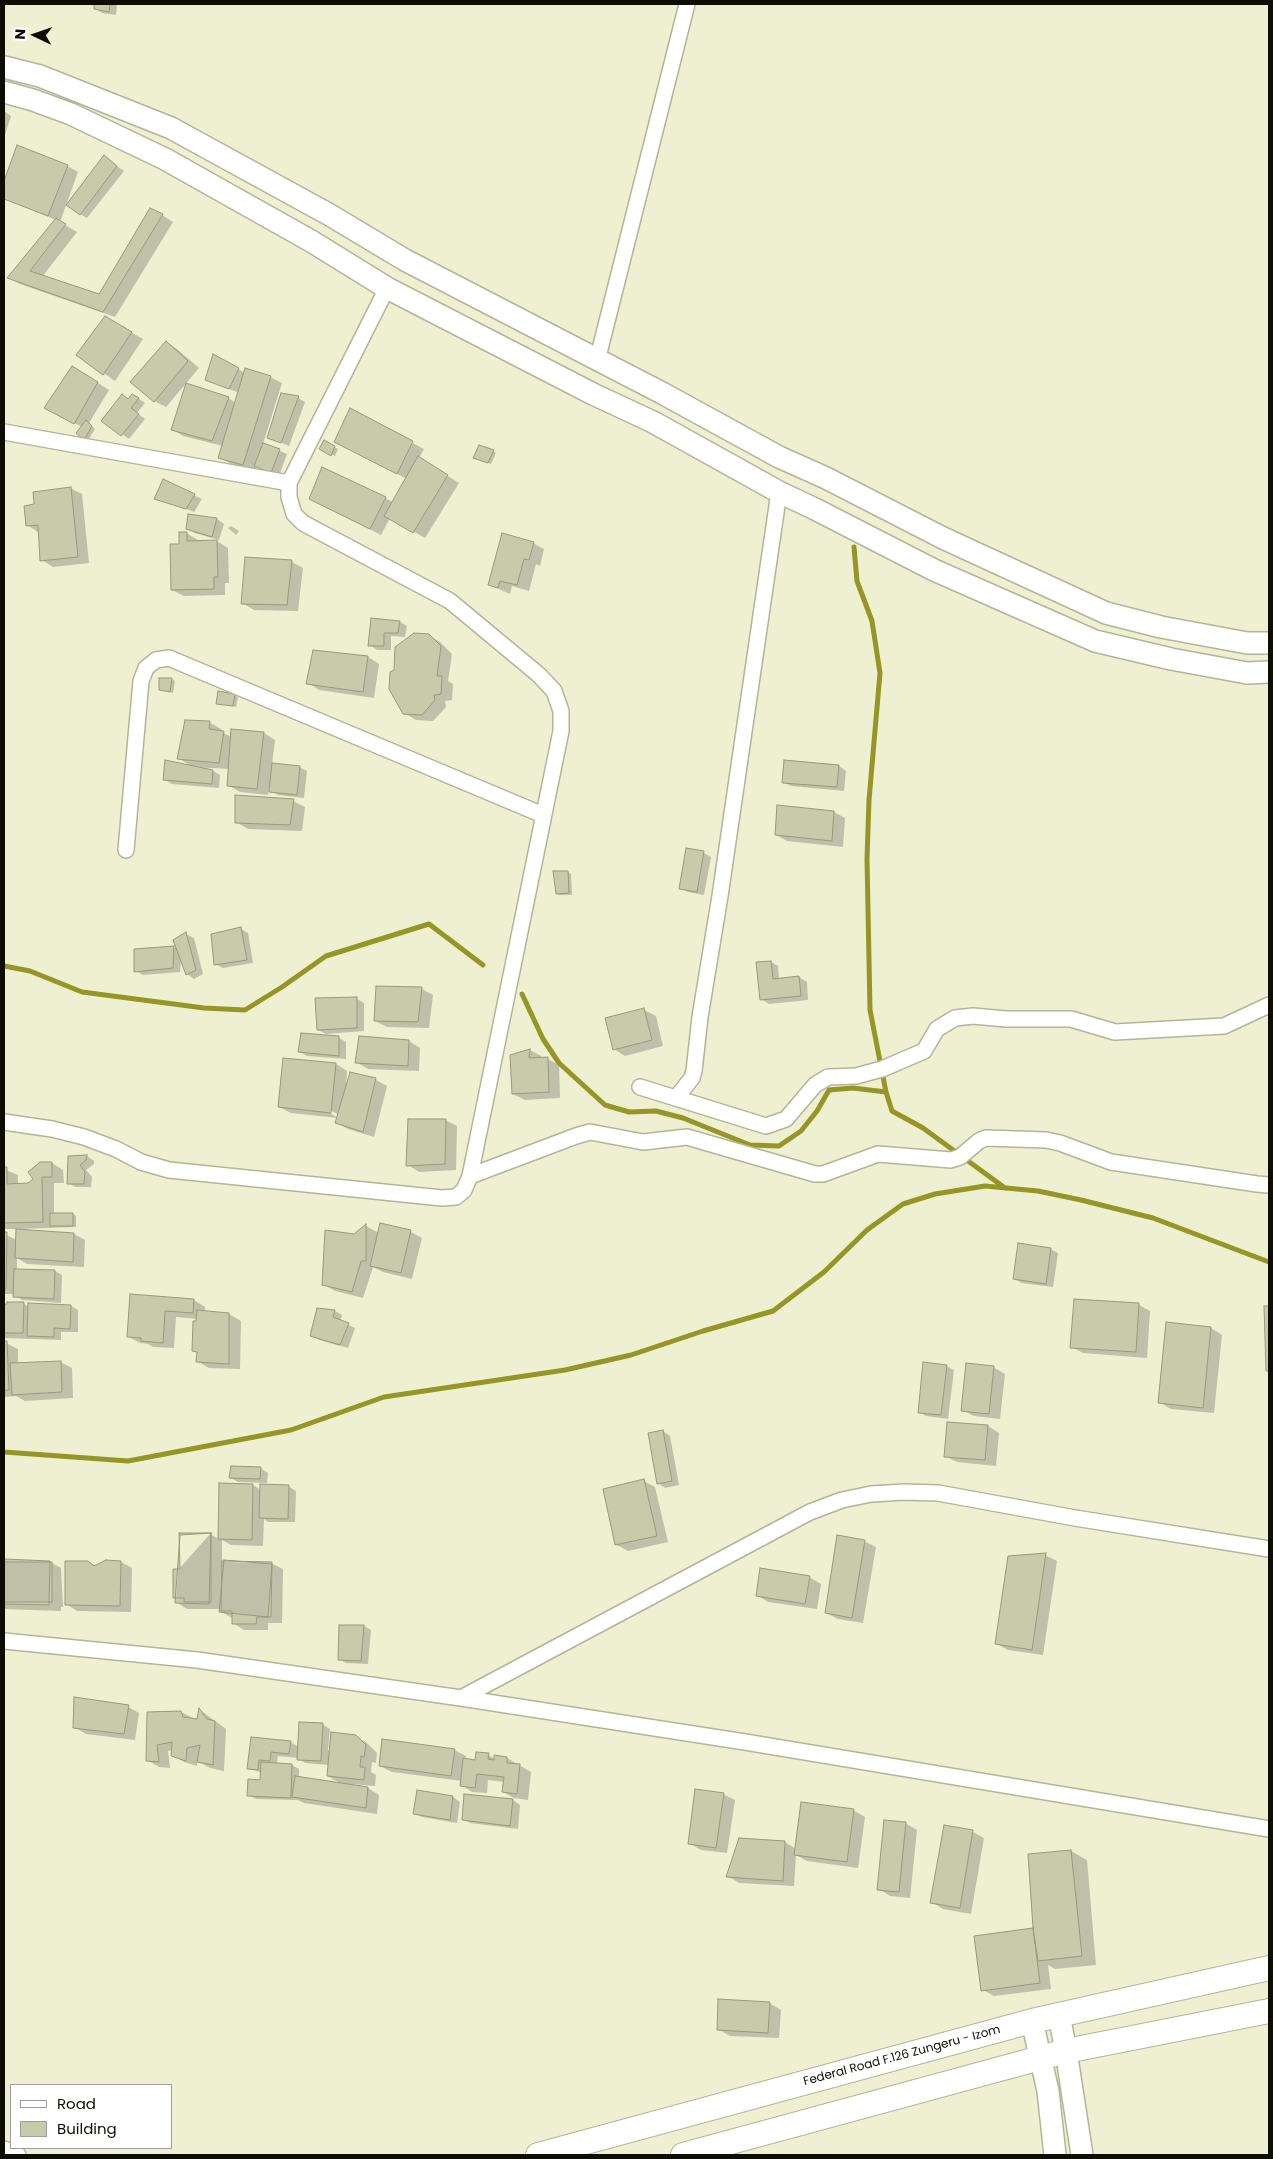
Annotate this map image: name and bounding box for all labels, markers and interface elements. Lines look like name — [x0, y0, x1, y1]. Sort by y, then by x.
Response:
north arrow — [10, 10, 60, 60]
text: N — [10, 28, 30, 40]
street label: Federal Road F.126 Zungeru - Izom — [802, 2023, 1002, 2089]
legend — [10, 2084, 172, 2149]
text: Road — [57, 2093, 96, 2114]
text: Building — [57, 2118, 117, 2139]

